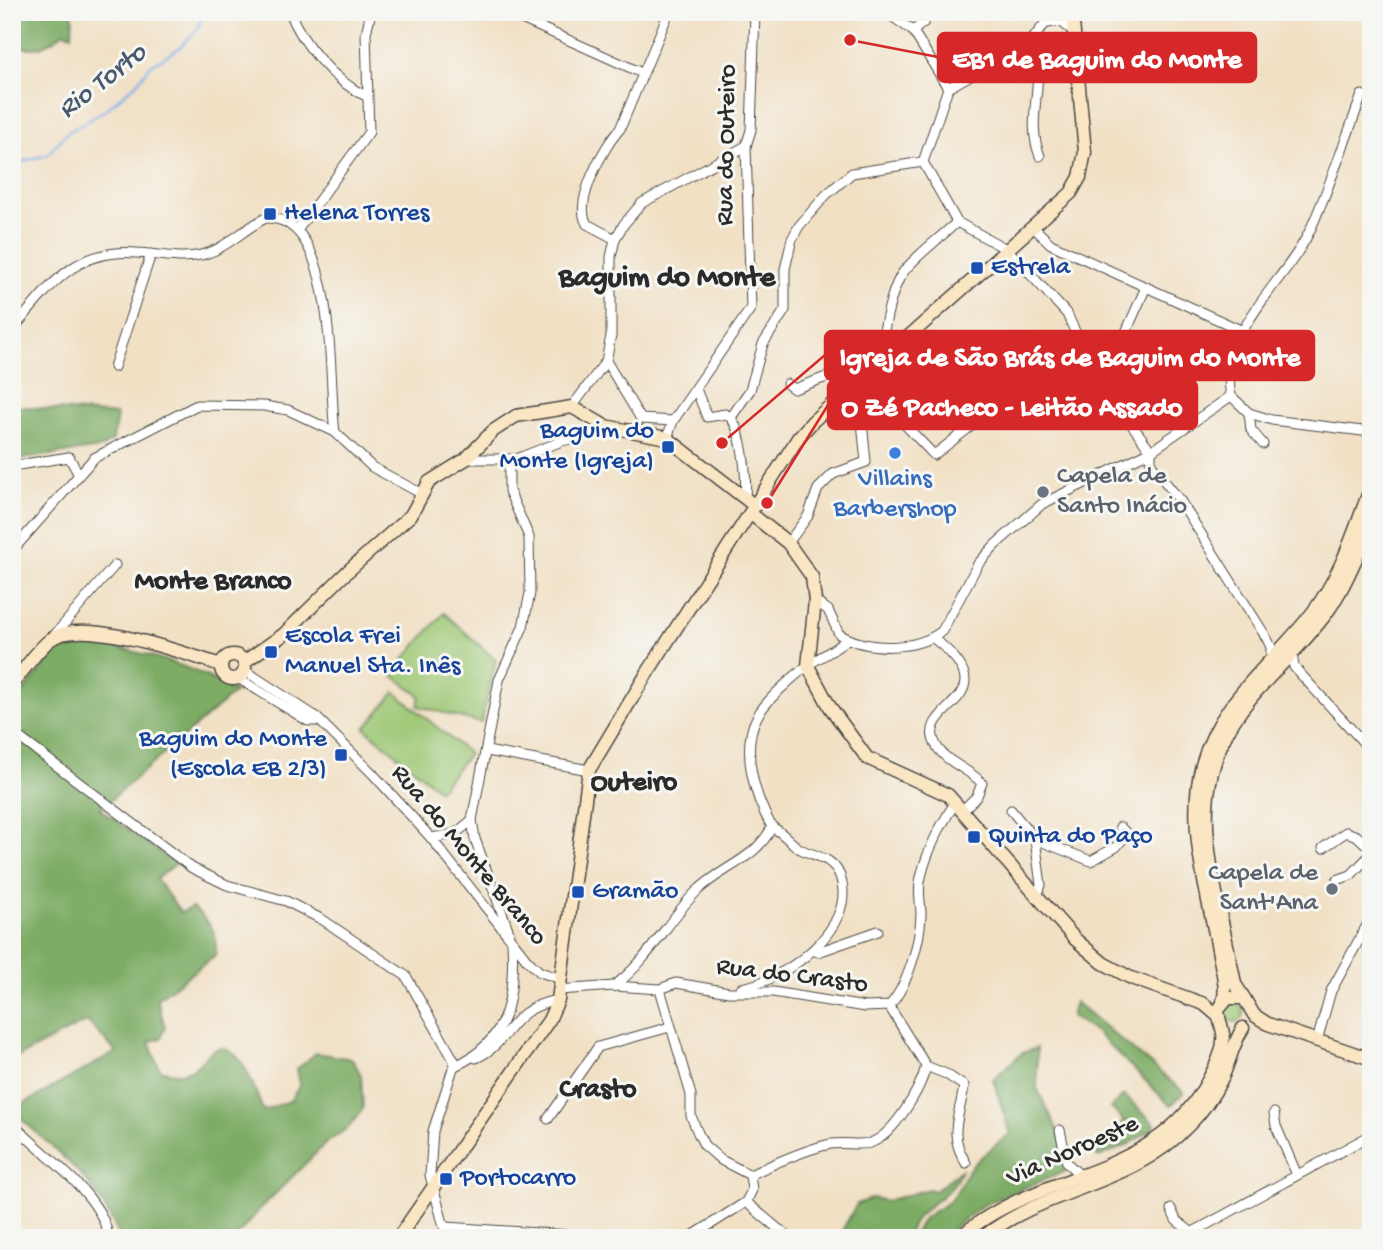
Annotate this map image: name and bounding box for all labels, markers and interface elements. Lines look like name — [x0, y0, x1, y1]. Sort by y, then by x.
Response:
callout: EB1 de Baguim do Monte — [938, 33, 1256, 82]
water label: Rio Torto — [52, 36, 155, 127]
text: EB1 de Baguim do Monte — [952, 45, 1243, 78]
street label: Rua do Outeiro — [711, 64, 745, 226]
place label: Helena Torres — [284, 199, 431, 230]
marker: Helena Torres — [262, 206, 278, 222]
place label: Estrela — [991, 253, 1072, 284]
marker: Estrela — [969, 260, 985, 276]
district label: Baguim do Monte — [558, 262, 777, 297]
callout: Igreja de São Brás de Baguim do Monte — [825, 331, 1314, 380]
text: Igreja de São Brás de Baguim do Monte — [840, 343, 1302, 376]
callout: O Zé Pacheco - Leitão Assado — [828, 380, 1197, 429]
text: O Zé Pacheco - Leitão Assado — [841, 393, 1183, 426]
place label: Baguim do Monte (Igreja) — [500, 417, 654, 478]
marker: Baguim do Monte (Igreja) — [660, 439, 676, 455]
marker: Villains Barbershop — [887, 445, 903, 461]
place label: Capela de Santo Inácio — [1057, 462, 1187, 523]
place label: Villains Barbershop — [832, 465, 957, 526]
marker: Capela de Santo Inácio — [1035, 484, 1051, 500]
district label: Monte Branco — [135, 566, 292, 599]
place label: Escola Frei Manuel Sta. Inês — [285, 622, 462, 683]
marker: Escola Frei Manuel Sta. Inês — [263, 644, 279, 660]
place label: Baguim do Monte (Escola EB 2/3) — [138, 725, 328, 786]
marker: Baguim do Monte (Escola EB 2/3) — [333, 747, 349, 763]
street label: Rua do Monte Branco — [383, 759, 553, 953]
district label: Outeiro — [591, 767, 678, 800]
place label: Quinta do Paço — [988, 822, 1153, 853]
marker: Quinta do Paço — [966, 829, 982, 845]
place label: Capela de Sant'Ana — [1208, 859, 1320, 920]
place label: Gramão — [592, 877, 678, 908]
marker: Capela de Sant'Ana — [1324, 881, 1340, 897]
marker: Gramão — [570, 884, 586, 900]
street label: Rua do Crasto — [714, 952, 870, 1002]
district label: Crasto — [560, 1074, 637, 1107]
street label: Via Noroeste — [1001, 1109, 1144, 1195]
place label: Portocarro — [459, 1164, 576, 1195]
marker: Portocarro — [438, 1171, 454, 1187]

